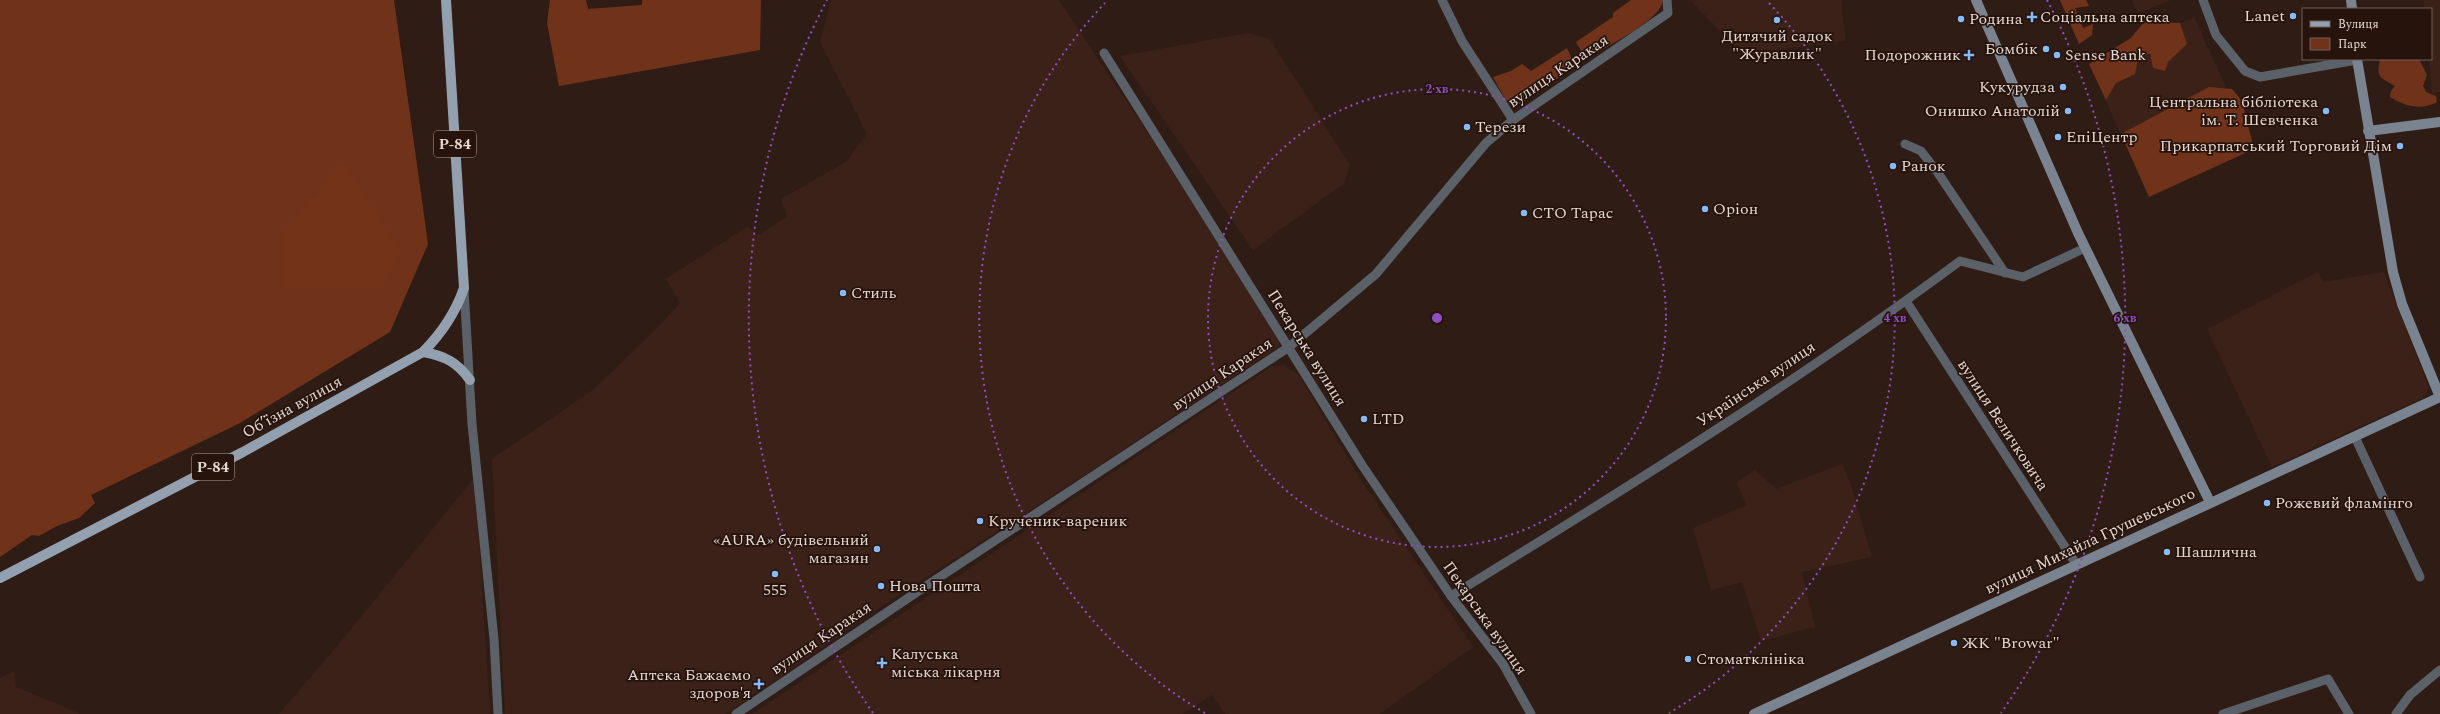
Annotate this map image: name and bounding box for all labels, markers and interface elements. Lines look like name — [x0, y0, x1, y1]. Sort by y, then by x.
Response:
place label: Lanet — [2244, 4, 2285, 28]
place label: Соціальна аптека — [2040, 5, 2170, 29]
place label: Родина — [1969, 7, 2023, 31]
legend — [2302, 8, 2432, 60]
marker: Lanet — [2288, 11, 2298, 21]
marker: Соціальна аптека — [2027, 12, 2037, 22]
marker: Родина — [1956, 14, 1966, 24]
marker: Дитячий садок "Журавлик" — [1772, 15, 1782, 25]
text: Вулиця — [2338, 15, 2379, 34]
place label: Дитячий садок "Журавлик" — [1721, 24, 1833, 66]
street label: вулиця Каракая — [1503, 28, 1613, 114]
text: Парк — [2338, 35, 2367, 54]
place label: Бомбік — [1985, 37, 2038, 61]
place label: Подорожник — [1865, 43, 1961, 67]
place label: Sense Bank — [2065, 43, 2146, 67]
marker: Бомбік — [2041, 44, 2051, 54]
marker: Подорожник — [1964, 50, 1974, 60]
marker: Sense Bank — [2052, 50, 2062, 60]
place label: Кукурудза — [1979, 75, 2055, 99]
text: 2 хв — [1426, 80, 1449, 99]
marker: Кукурудза — [2058, 82, 2068, 92]
place label: Центральна бібліотека ім. Т. Шевченка — [2149, 90, 2318, 132]
place label: Онишко Анатолій — [1925, 99, 2060, 123]
marker: Онишко Анатолій — [2063, 106, 2073, 116]
marker: Центральна бібліотека ім. Т. Шевченка — [2321, 106, 2331, 116]
place label: Терези — [1475, 115, 1526, 139]
marker: Терези — [1462, 122, 1472, 132]
place label: ЕпіЦентр — [2066, 125, 2137, 149]
road number: Р-84 — [434, 131, 476, 157]
marker: ЕпіЦентр — [2053, 132, 2063, 142]
place label: Прикарпатський Торговий Дім — [2160, 134, 2392, 158]
marker: Прикарпатський Торговий Дім — [2395, 141, 2405, 151]
place label: Ранок — [1901, 154, 1946, 178]
marker: Ранок — [1888, 161, 1898, 171]
place label: Оріон — [1713, 197, 1758, 221]
place label: СТО Тарас — [1532, 201, 1613, 225]
marker: Оріон — [1700, 204, 1710, 214]
marker: СТО Тарас — [1519, 208, 1529, 218]
place label: Стиль — [851, 281, 897, 305]
street label: Пекарська вулиця — [1261, 285, 1353, 411]
marker: Стиль — [838, 288, 848, 298]
text: 4 хв — [1884, 309, 1907, 328]
text: 6 хв — [2114, 309, 2137, 328]
centre of rings — [1430, 311, 1444, 325]
street label: вулиця Каракая — [1167, 331, 1277, 417]
street label: Українська вулиця — [1692, 335, 1820, 433]
street label: вулиця Величковича — [1951, 354, 2055, 496]
street label: Обʼїзна вулиця — [238, 370, 346, 444]
place label: LTD — [1372, 407, 1405, 431]
marker: LTD — [1359, 414, 1369, 424]
road number: Р-84 — [192, 454, 234, 480]
street label: вулиця Михайла Грушевського — [1981, 482, 2199, 600]
place label: Рожевий фламінго — [2275, 491, 2413, 515]
marker: Рожевий фламінго — [2262, 498, 2272, 508]
place label: Крученик-вареник — [988, 509, 1127, 533]
marker: Крученик-вареник — [975, 516, 985, 526]
place label: «AURA» будівельний магазин — [713, 528, 869, 570]
place label: Шашлична — [2175, 540, 2257, 564]
marker: «AURA» будівельний магазин — [872, 544, 882, 554]
marker: Шашлична — [2162, 547, 2172, 557]
street label: Пекарська вулиця — [1437, 556, 1533, 680]
marker: 555 — [770, 569, 780, 579]
place label: Нова Пошта — [889, 574, 981, 598]
place label: 555 — [763, 578, 787, 602]
marker: Нова Пошта — [876, 581, 886, 591]
street label: вулиця Каракая — [766, 595, 876, 681]
place label: ЖК "Browar" — [1962, 631, 2060, 655]
marker: ЖК "Browar" — [1949, 638, 1959, 648]
place label: Калуська міська лікарня — [891, 642, 1001, 684]
place label: Стоматклініка — [1696, 647, 1805, 671]
marker: Стоматклініка — [1683, 654, 1693, 664]
marker: Калуська міська лікарня — [876, 657, 888, 669]
place label: Аптека Бажаємо здоров'я — [627, 663, 751, 705]
marker: Аптека Бажаємо здоров'я — [754, 679, 764, 689]

